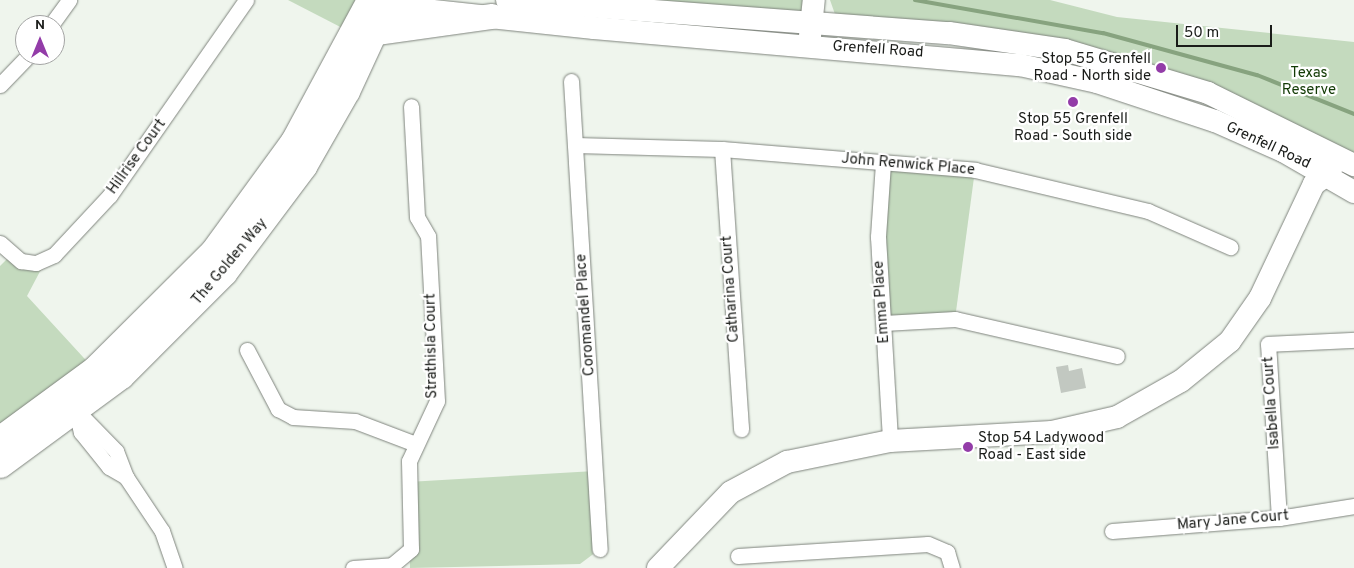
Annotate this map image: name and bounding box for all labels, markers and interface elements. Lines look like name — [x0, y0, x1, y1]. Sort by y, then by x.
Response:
north arrow — [15, 15, 65, 65]
scale bar — [1179, 15, 1275, 47]
text: N — [35, 17, 45, 34]
text: 50 m — [1184, 24, 1219, 43]
street label: Grenfell Road — [832, 38, 924, 62]
place label: Stop 55 Grenfell Road - North side — [1034, 50, 1151, 85]
marker: Stop 55 Grenfell Road - North side — [1155, 62, 1167, 74]
park label: Texas Reserve — [1282, 64, 1336, 99]
marker: Stop 55 Grenfell Road - South side — [1067, 96, 1079, 108]
place label: Stop 55 Grenfell Road - South side — [1014, 110, 1132, 145]
street label: Hillrise Court — [104, 116, 170, 198]
street label: Grenfell Road — [1223, 119, 1313, 173]
street label: John Renwick Place — [840, 150, 976, 180]
street label: The Golden Way — [188, 215, 272, 309]
street label: Catharina Court — [718, 235, 744, 343]
street label: Coromandel Place — [573, 253, 599, 377]
street label: Emma Place — [870, 260, 894, 344]
street label: Strathisla Court — [422, 293, 442, 399]
street label: Isabella Court — [1260, 356, 1284, 450]
place label: Stop 54 Ladywood Road - East side — [978, 429, 1104, 464]
marker: Stop 54 Ladywood Road - East side — [962, 441, 974, 453]
street label: Mary Jane Court — [1176, 507, 1290, 535]

